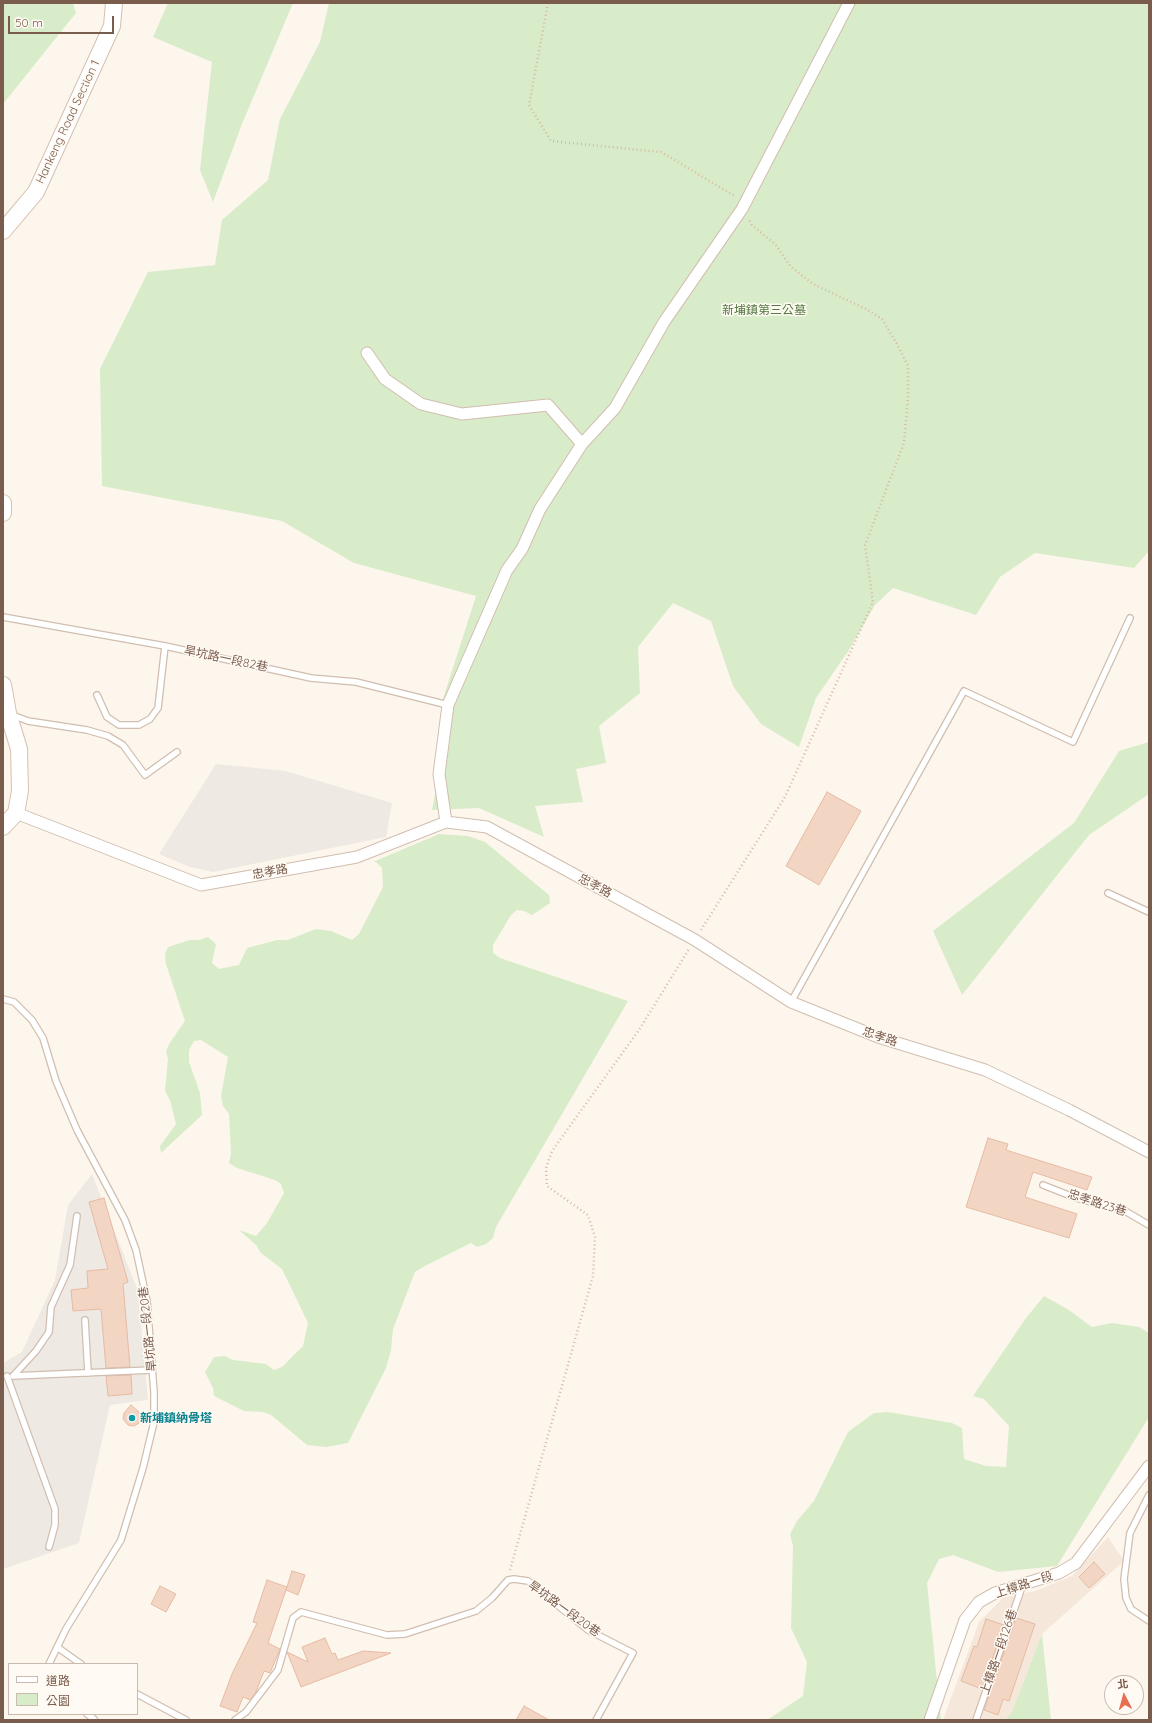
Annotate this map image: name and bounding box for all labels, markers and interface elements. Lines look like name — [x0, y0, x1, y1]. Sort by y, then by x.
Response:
scale bar — [10, 8, 116, 34]
text: 50 m — [15, 15, 43, 30]
street label: Hankeng Road Section 1 — [33, 58, 103, 186]
park label: 新埔鎮第三公墓 — [722, 303, 806, 317]
street label: 旱坑路一段82巷 — [183, 643, 269, 675]
street label: 忠孝路 — [251, 862, 289, 882]
street label: 忠孝路 — [576, 871, 614, 901]
street label: 忠孝路 — [861, 1024, 899, 1050]
street label: 忠孝路23巷 — [1066, 1187, 1128, 1219]
street label: 旱坑路一段20巷 — [136, 1286, 160, 1372]
place label: 新埔鎮納骨塔 — [140, 1411, 212, 1425]
marker: 新埔鎮納骨塔 — [127, 1413, 137, 1423]
street label: 上樟路一段 — [993, 1569, 1055, 1601]
street label: 旱坑路一段20巷 — [525, 1578, 603, 1640]
street label: 上樟路一段126巷 — [978, 1607, 1020, 1697]
legend — [8, 1663, 138, 1715]
text: 道路 — [46, 1673, 70, 1688]
north arrow — [1104, 1675, 1144, 1715]
text: 北 — [1117, 1677, 1129, 1692]
text: 公園 — [46, 1693, 70, 1708]

